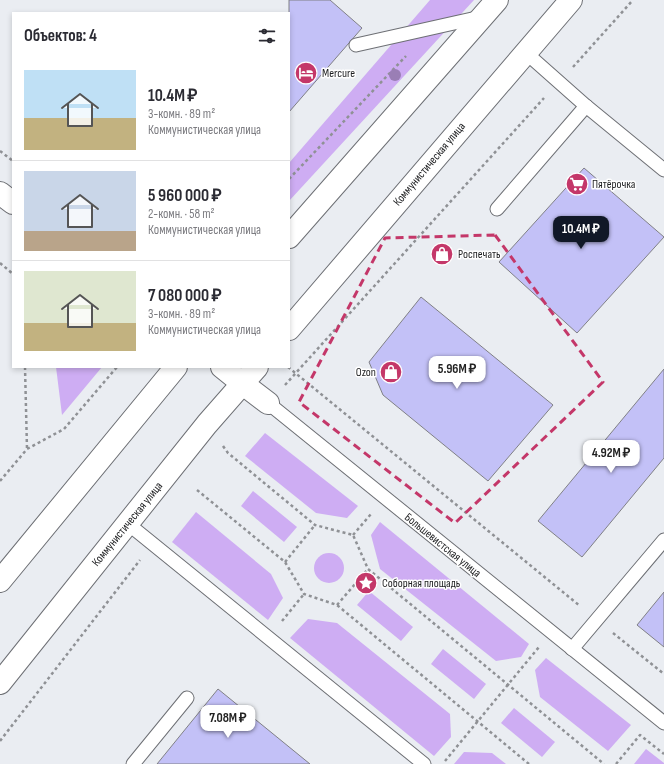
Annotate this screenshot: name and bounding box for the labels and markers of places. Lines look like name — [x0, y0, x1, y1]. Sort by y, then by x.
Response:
hotel icon: Mercure — [293, 60, 319, 86]
place label: Mercure — [322, 66, 355, 81]
supermarket icon: Пятёрочка — [564, 171, 590, 197]
place label: Пятёрочка — [592, 177, 636, 192]
pin: 10.4M ₽ — [544, 216, 618, 250]
shop icon: Роспечать — [429, 241, 455, 267]
place label: Роспечать — [458, 247, 501, 262]
pin: 5.96M ₽ — [420, 356, 494, 390]
shop icon: Ozon — [378, 359, 404, 385]
place label: Ozon — [356, 365, 376, 380]
pin: 4.92M ₽ — [574, 440, 648, 474]
place icon: Соборная площадь — [353, 570, 379, 596]
place label: Соборная площадь — [382, 576, 461, 591]
pin: 7.08M ₽ — [191, 705, 265, 739]

